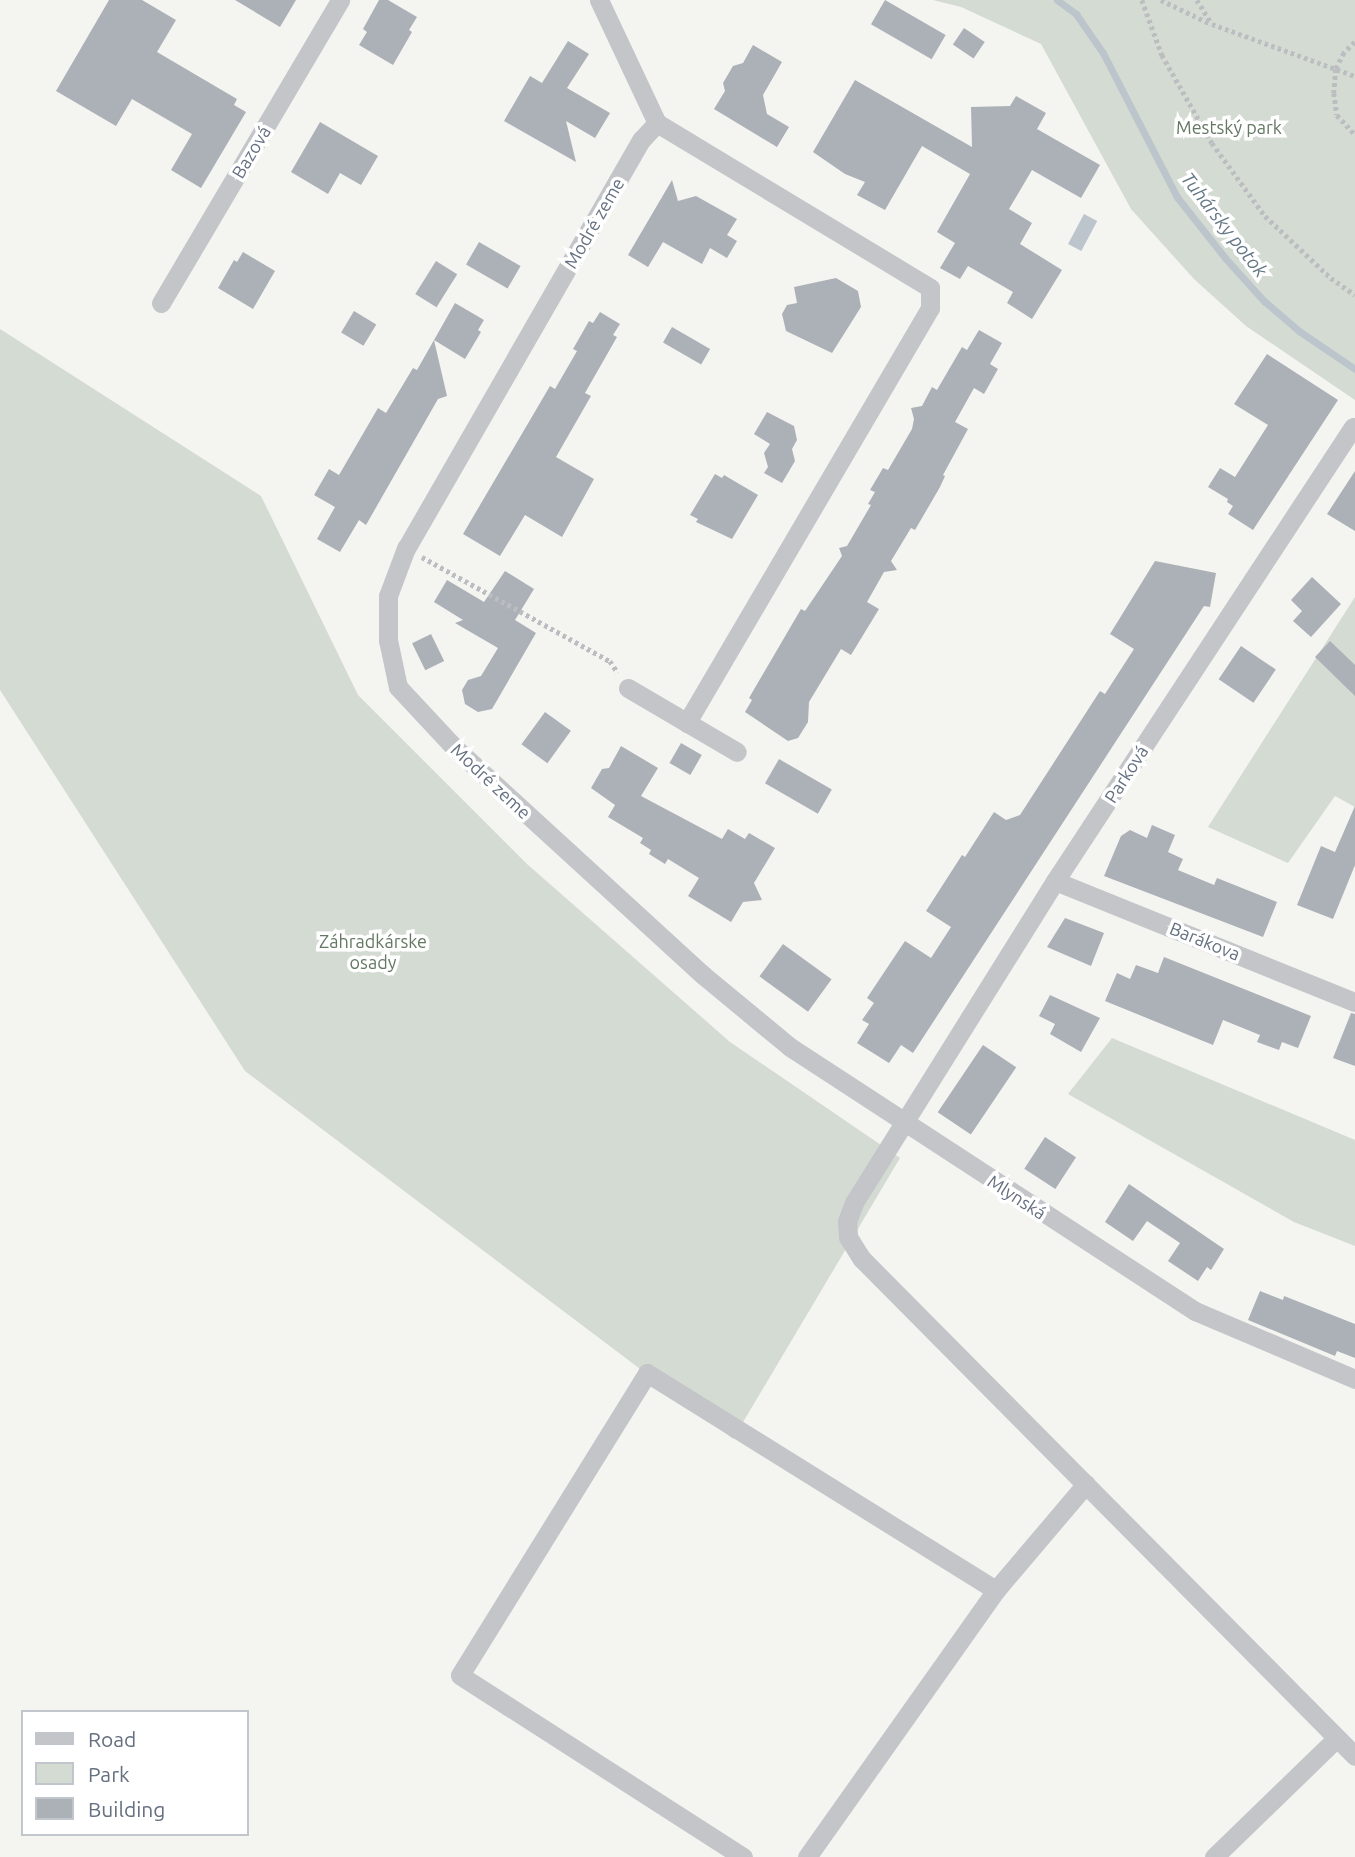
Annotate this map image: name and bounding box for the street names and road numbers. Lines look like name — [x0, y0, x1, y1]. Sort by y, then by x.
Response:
street label: Bazová — [227, 122, 275, 182]
street label: Modré zeme — [559, 174, 629, 272]
street label: Modré zeme — [447, 739, 535, 823]
street label: Parková — [1100, 741, 1152, 807]
street label: Barákova — [1167, 917, 1243, 965]
street label: Mlynská — [984, 1170, 1050, 1224]

